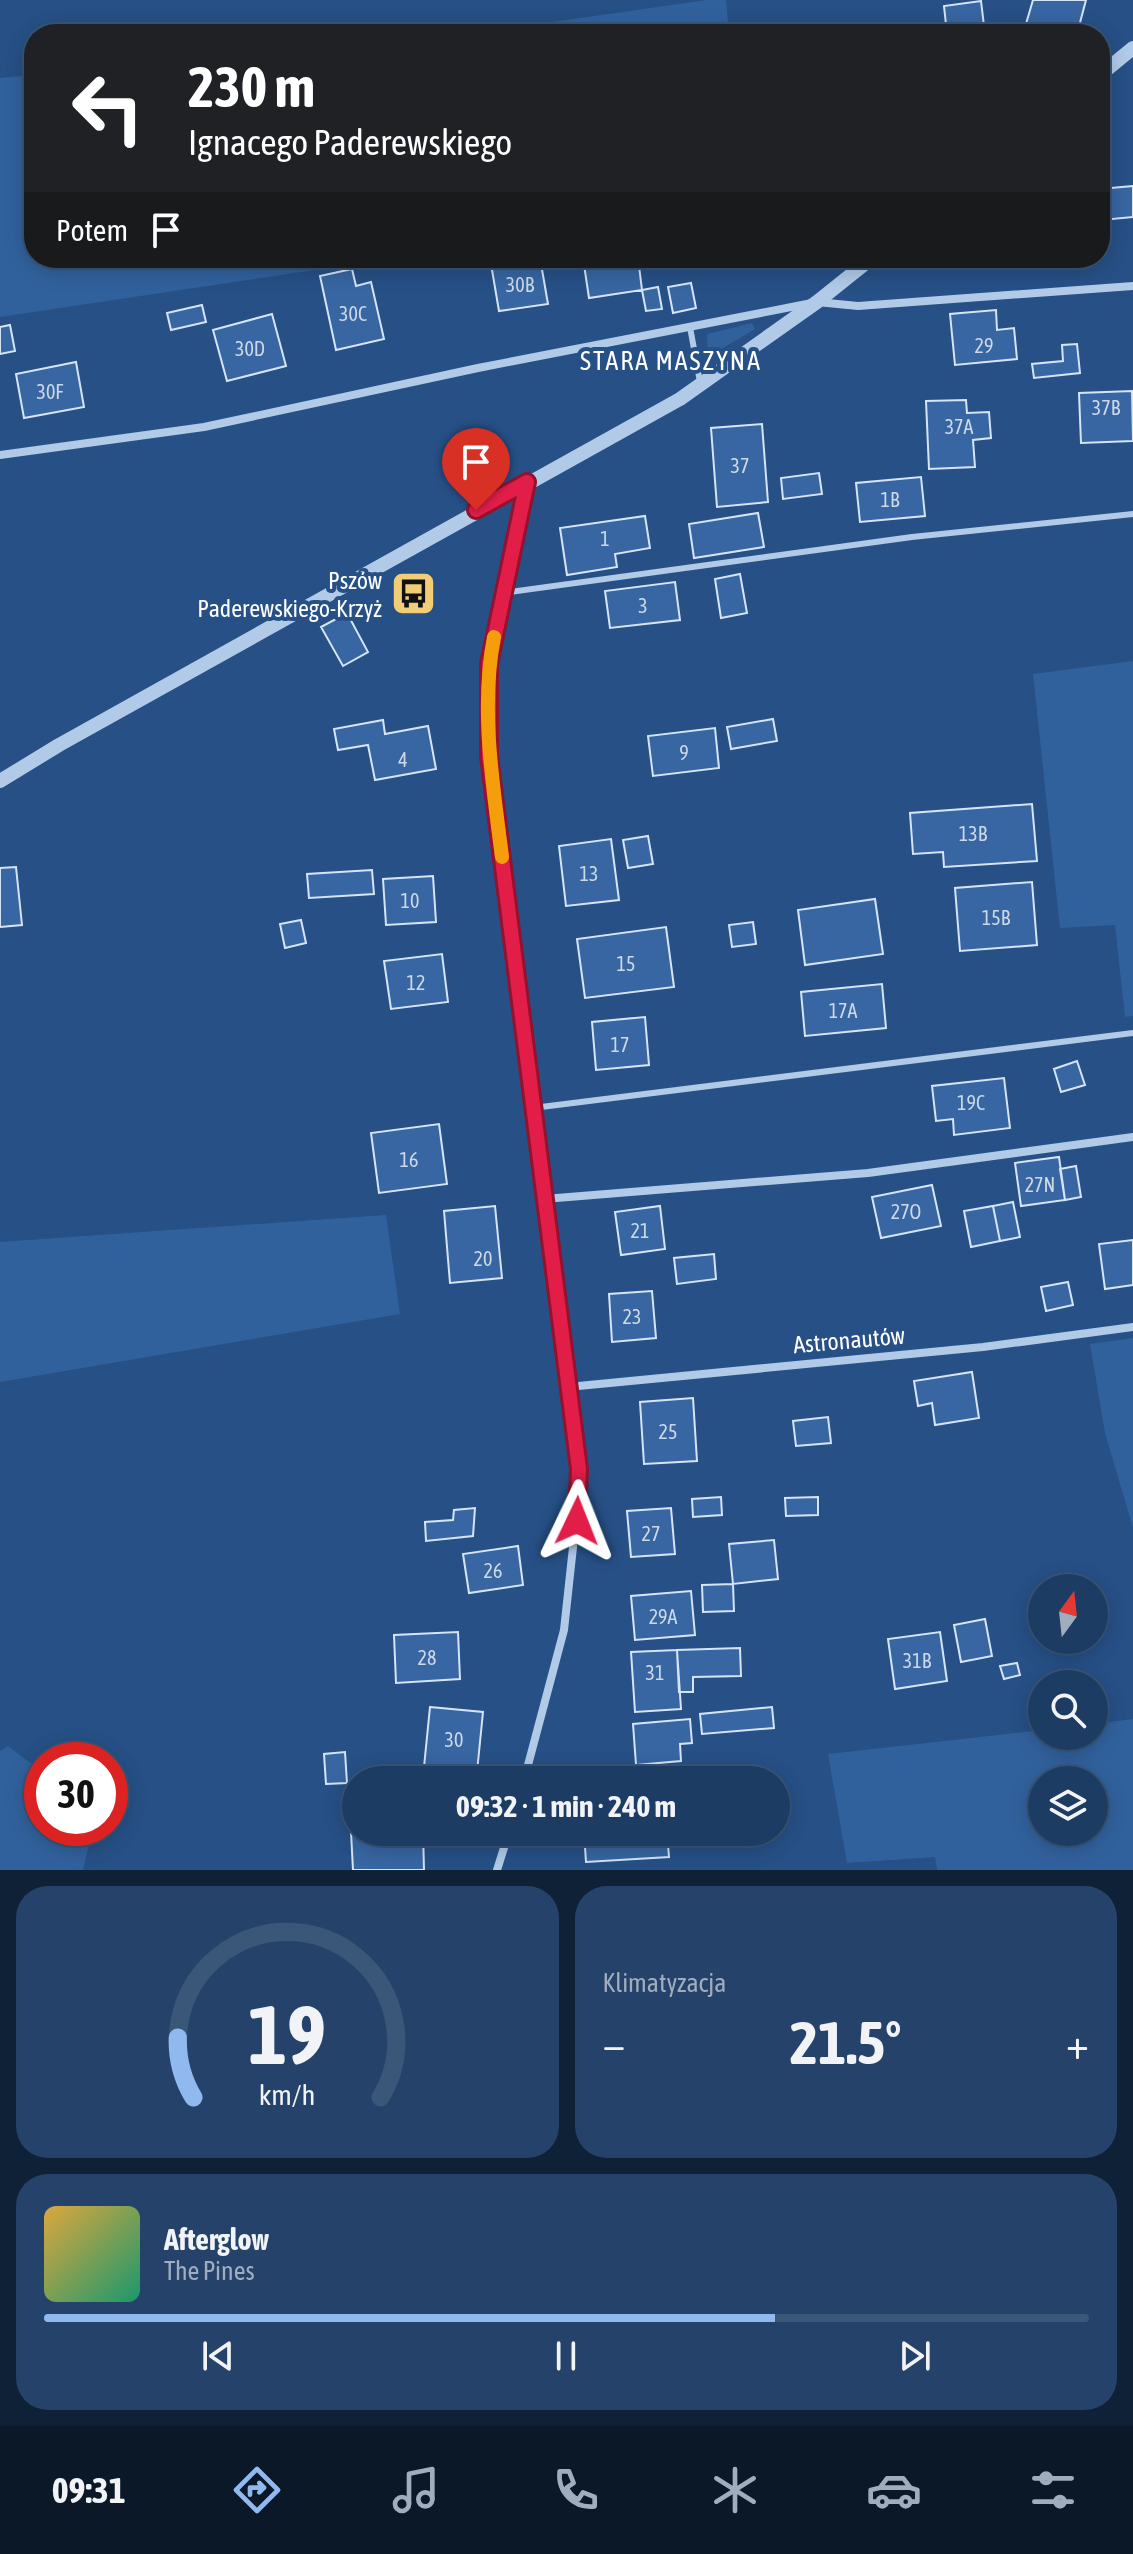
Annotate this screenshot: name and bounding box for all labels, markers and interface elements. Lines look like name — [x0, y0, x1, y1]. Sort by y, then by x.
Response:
text: 230 m — [188, 55, 315, 119]
icon: left — [56, 56, 160, 160]
text: Ignacego Paderewskiego — [188, 121, 512, 163]
icon: arrive — [144, 208, 188, 252]
text: Potem — [56, 213, 128, 247]
house number: 30B — [506, 273, 535, 296]
house number: 30C — [339, 302, 367, 325]
house number: 29 — [975, 334, 993, 357]
house number: 30D — [235, 337, 265, 360]
district label: STARA MASZYNA — [580, 346, 762, 376]
house number: 30F — [37, 380, 63, 403]
house number: 37B — [1092, 396, 1121, 419]
house number: 37A — [945, 415, 973, 438]
pin — [442, 428, 510, 510]
icon: arrive — [454, 440, 498, 484]
house number: 37 — [731, 454, 749, 477]
house number: 1B — [881, 488, 900, 511]
house number: 1 — [600, 527, 610, 550]
place label: Pszów Paderewskiego-Krzyż — [197, 567, 382, 622]
bus stop icon: Pszów Paderewskiego-Krzyż — [389, 570, 437, 618]
house number: 3 — [638, 594, 648, 617]
house number: 9 — [679, 741, 689, 764]
house number: 4 — [398, 748, 408, 771]
house number: 13B — [959, 822, 988, 845]
house number: 13 — [580, 862, 598, 885]
house number: 10 — [401, 889, 419, 912]
house number: 15B — [982, 906, 1011, 929]
house number: 15 — [617, 952, 635, 975]
house number: 12 — [407, 971, 425, 994]
house number: 17A — [829, 999, 857, 1022]
house number: 17 — [611, 1033, 629, 1056]
house number: 19C — [957, 1091, 985, 1114]
house number: 16 — [400, 1148, 418, 1171]
house number: 27N — [1025, 1173, 1055, 1196]
house number: 27O — [891, 1200, 921, 1223]
house number: 21 — [631, 1219, 649, 1242]
house number: 20 — [474, 1247, 492, 1270]
house number: 23 — [623, 1305, 641, 1328]
street label: Astronautów — [792, 1322, 906, 1358]
house number: 25 — [659, 1420, 677, 1443]
position arrow — [535, 1479, 619, 1563]
house number: 27 — [642, 1522, 660, 1545]
house number: 26 — [484, 1559, 502, 1582]
north arrow — [1028, 1574, 1108, 1654]
map controls — [1028, 1574, 1108, 1846]
house number: 29A — [649, 1605, 677, 1628]
house number: 28 — [418, 1646, 436, 1669]
house number: 31B — [903, 1649, 932, 1672]
house number: 31 — [646, 1661, 664, 1684]
button: search — [1028, 1670, 1108, 1750]
house number: 30 — [445, 1728, 463, 1751]
speed limit sign: 30 — [24, 1742, 128, 1846]
button: layers — [1028, 1766, 1108, 1846]
text: 09:32 · 1 min · 240 m — [456, 1789, 676, 1823]
text: Klimatyzacja — [603, 1968, 726, 1998]
text: 19 — [248, 1986, 326, 2082]
text: 21.5° — [790, 2008, 902, 2077]
text: − — [603, 2018, 625, 2068]
text: + — [1066, 2018, 1089, 2068]
text: km/h — [259, 2078, 316, 2111]
text: Afterglow — [164, 2222, 269, 2256]
text: The Pines — [164, 2256, 255, 2286]
icon: previous — [196, 2334, 240, 2378]
icon: pause — [544, 2334, 588, 2378]
icon: next — [893, 2334, 937, 2378]
icon: directions — [229, 2462, 285, 2518]
icon: music — [388, 2462, 444, 2518]
icon: phone — [548, 2462, 604, 2518]
icon: climate — [707, 2462, 763, 2518]
icon: car — [866, 2462, 922, 2518]
icon: filters — [1025, 2462, 1081, 2518]
text: 09:31 — [52, 2469, 126, 2511]

